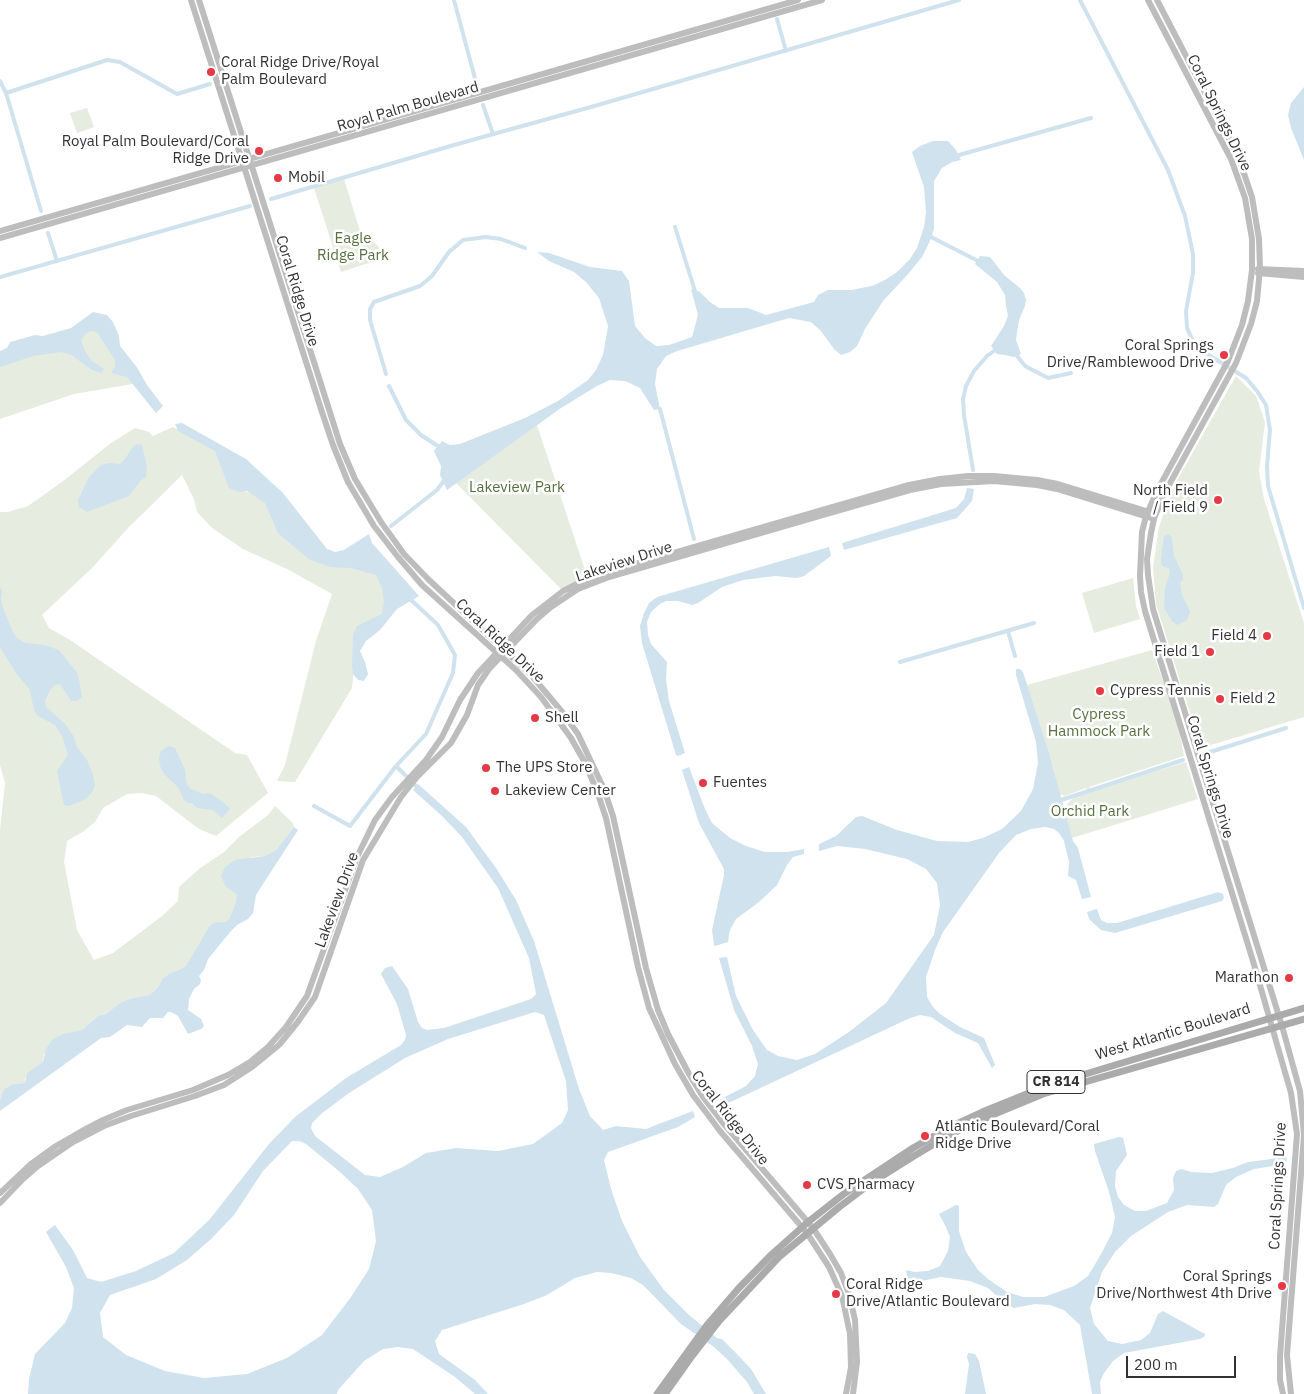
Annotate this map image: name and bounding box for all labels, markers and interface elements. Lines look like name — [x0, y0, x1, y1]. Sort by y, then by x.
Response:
street label: Coral Springs Drive — [1183, 52, 1255, 174]
place label: Coral Ridge Drive/Royal Palm Boulevard — [221, 54, 379, 89]
marker: Coral Ridge Drive/Royal Palm Boulevard — [205, 66, 217, 78]
street label: Royal Palm Boulevard — [335, 78, 481, 136]
place label: Royal Palm Boulevard/Coral Ridge Drive — [62, 133, 249, 168]
marker: Royal Palm Boulevard/Coral Ridge Drive — [253, 145, 265, 157]
place label: Mobil — [288, 169, 325, 187]
marker: Mobil — [272, 172, 284, 184]
park label: Eagle Ridge Park — [317, 230, 389, 265]
street label: Coral Ridge Drive — [272, 233, 322, 349]
place label: Coral Springs Drive/Ramblewood Drive — [1047, 337, 1214, 372]
marker: Coral Springs Drive/Ramblewood Drive — [1218, 349, 1230, 361]
park label: Lakeview Park — [469, 479, 565, 497]
place label: North Field / Field 9 — [1133, 482, 1208, 517]
marker: North Field / Field 9 — [1212, 494, 1224, 506]
street label: Lakeview Drive — [573, 538, 675, 586]
street label: Coral Ridge Drive — [452, 595, 548, 687]
place label: Field 4 — [1211, 627, 1257, 645]
marker: Field 4 — [1261, 630, 1273, 642]
place label: Field 1 — [1154, 643, 1200, 661]
marker: Field 1 — [1204, 646, 1216, 658]
place label: Cypress Tennis — [1110, 682, 1211, 700]
marker: Cypress Tennis — [1094, 685, 1106, 697]
place label: Field 2 — [1230, 690, 1276, 708]
marker: Field 2 — [1214, 693, 1226, 705]
park label: Cypress Hammock Park — [1048, 706, 1150, 741]
place label: Shell — [545, 709, 579, 727]
marker: Shell — [529, 712, 541, 724]
street label: Coral Springs Drive — [1183, 713, 1237, 841]
place label: The UPS Store — [496, 759, 592, 777]
marker: The UPS Store — [480, 762, 492, 774]
place label: Fuentes — [713, 774, 767, 792]
marker: Fuentes — [697, 777, 709, 789]
place label: Lakeview Center — [505, 782, 616, 800]
marker: Lakeview Center — [489, 785, 501, 797]
park label: Orchid Park — [1051, 803, 1129, 821]
street label: Lakeview Drive — [311, 850, 363, 950]
place label: Marathon — [1215, 969, 1279, 987]
marker: Marathon — [1283, 972, 1295, 984]
street label: West Atlantic Boulevard — [1093, 1000, 1253, 1064]
street label: Coral Ridge Drive — [687, 1067, 773, 1169]
road number: CR 814 — [1027, 1070, 1085, 1094]
place label: Atlantic Boulevard/Coral Ridge Drive — [935, 1118, 1100, 1153]
street label: Coral Springs Drive — [1266, 1122, 1290, 1250]
marker: Atlantic Boulevard/Coral Ridge Drive — [919, 1130, 931, 1142]
place label: CVS Pharmacy — [817, 1176, 915, 1194]
marker: CVS Pharmacy — [801, 1179, 813, 1191]
place label: Coral Springs Drive/Northwest 4th Drive — [1096, 1268, 1272, 1303]
place label: Coral Ridge Drive/Atlantic Boulevard — [846, 1276, 1010, 1311]
marker: Coral Springs Drive/Northwest 4th Drive — [1276, 1280, 1288, 1292]
marker: Coral Ridge Drive/Atlantic Boulevard — [830, 1288, 842, 1300]
scale bar — [1129, 1346, 1239, 1378]
text: 200 m — [1134, 1355, 1178, 1374]

